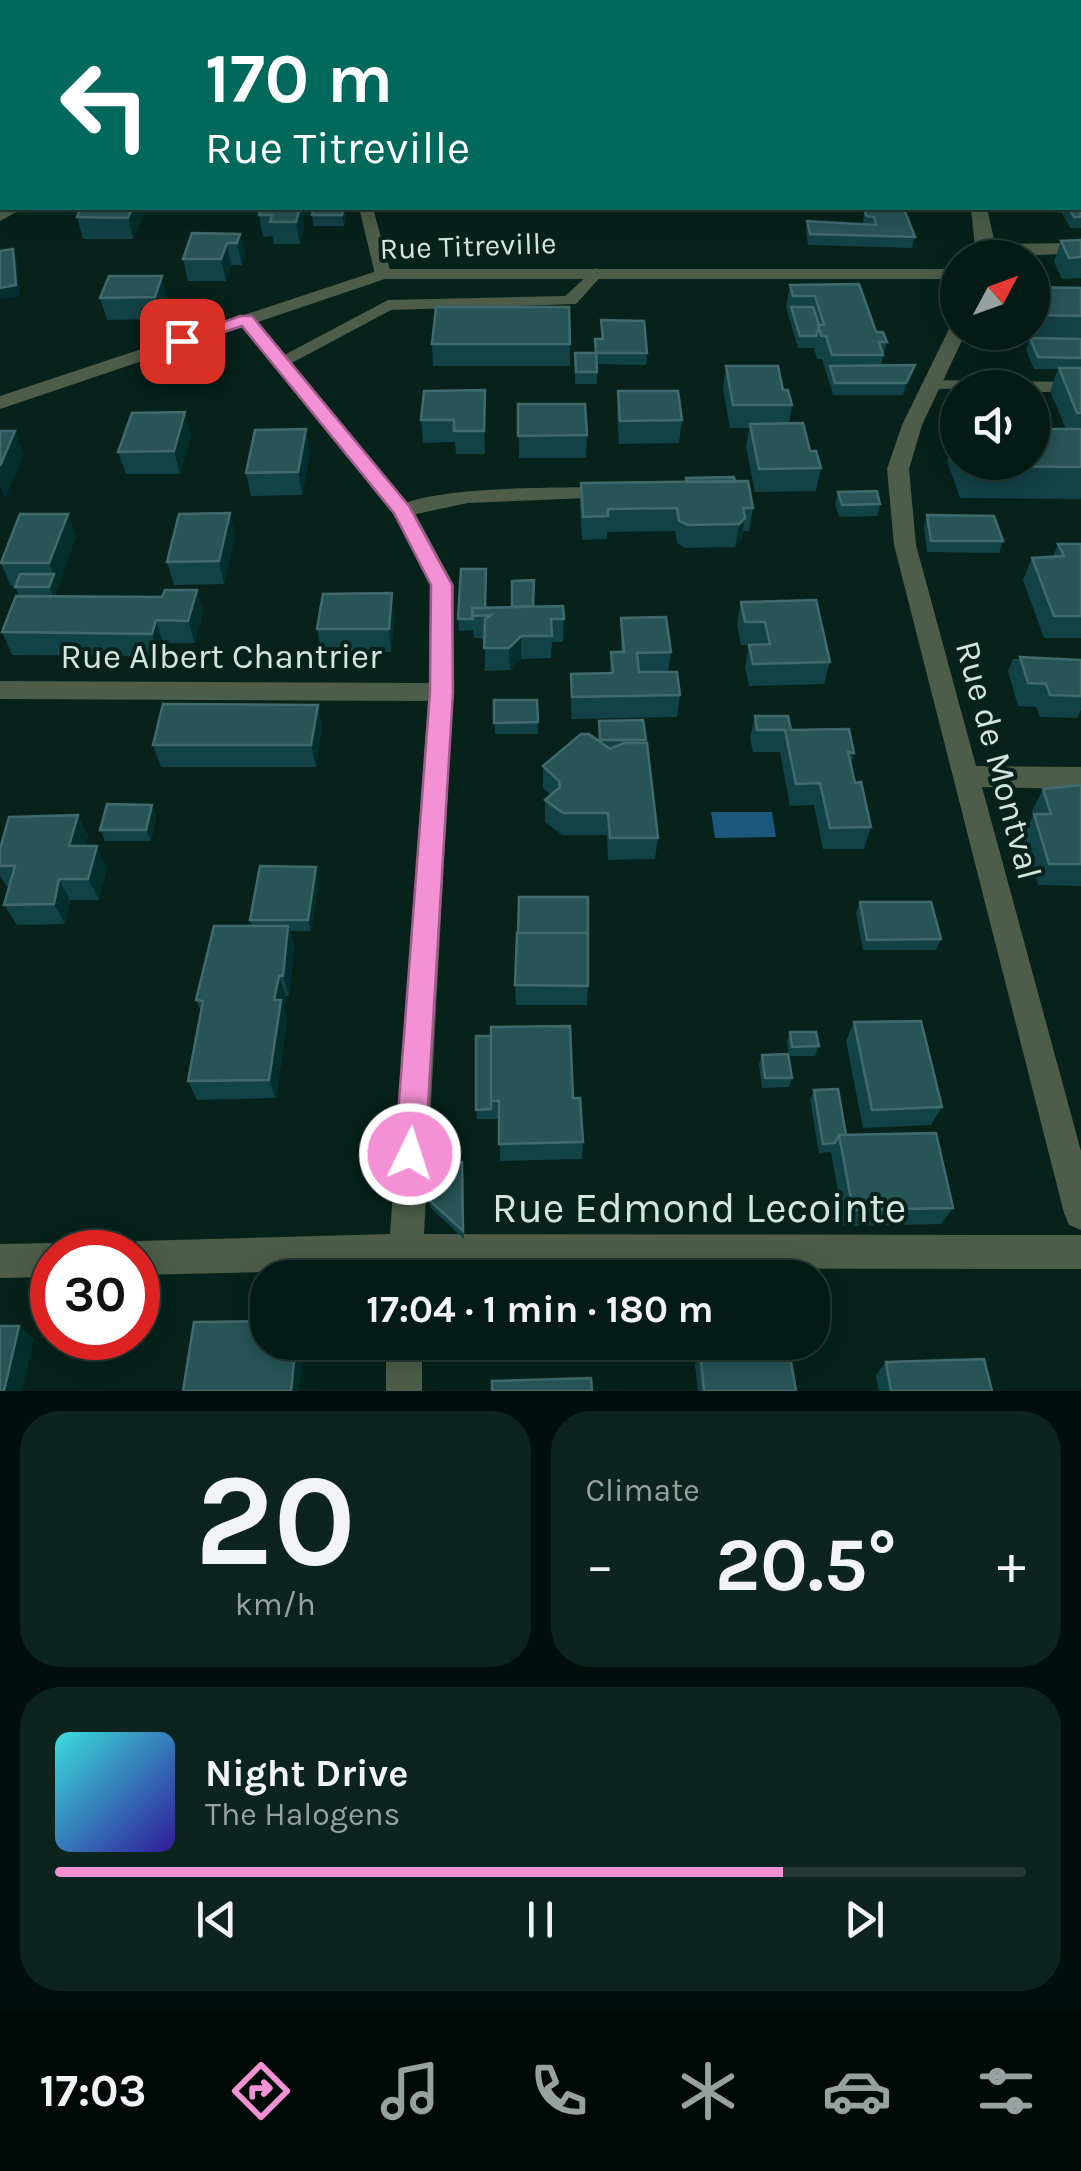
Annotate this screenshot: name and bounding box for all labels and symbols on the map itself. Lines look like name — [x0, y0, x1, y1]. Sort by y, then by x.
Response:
street label: Rue Titreville — [379, 225, 557, 267]
north arrow — [940, 240, 1050, 350]
pin — [140, 299, 225, 384]
street label: Rue Albert Chantrier — [60, 636, 382, 677]
street label: Rue de Montval — [947, 636, 1050, 884]
position arrow — [358, 1102, 462, 1206]
street label: Rue Edmond Lecointe — [492, 1183, 906, 1233]
speed limit sign: 30 — [30, 1230, 160, 1360]

